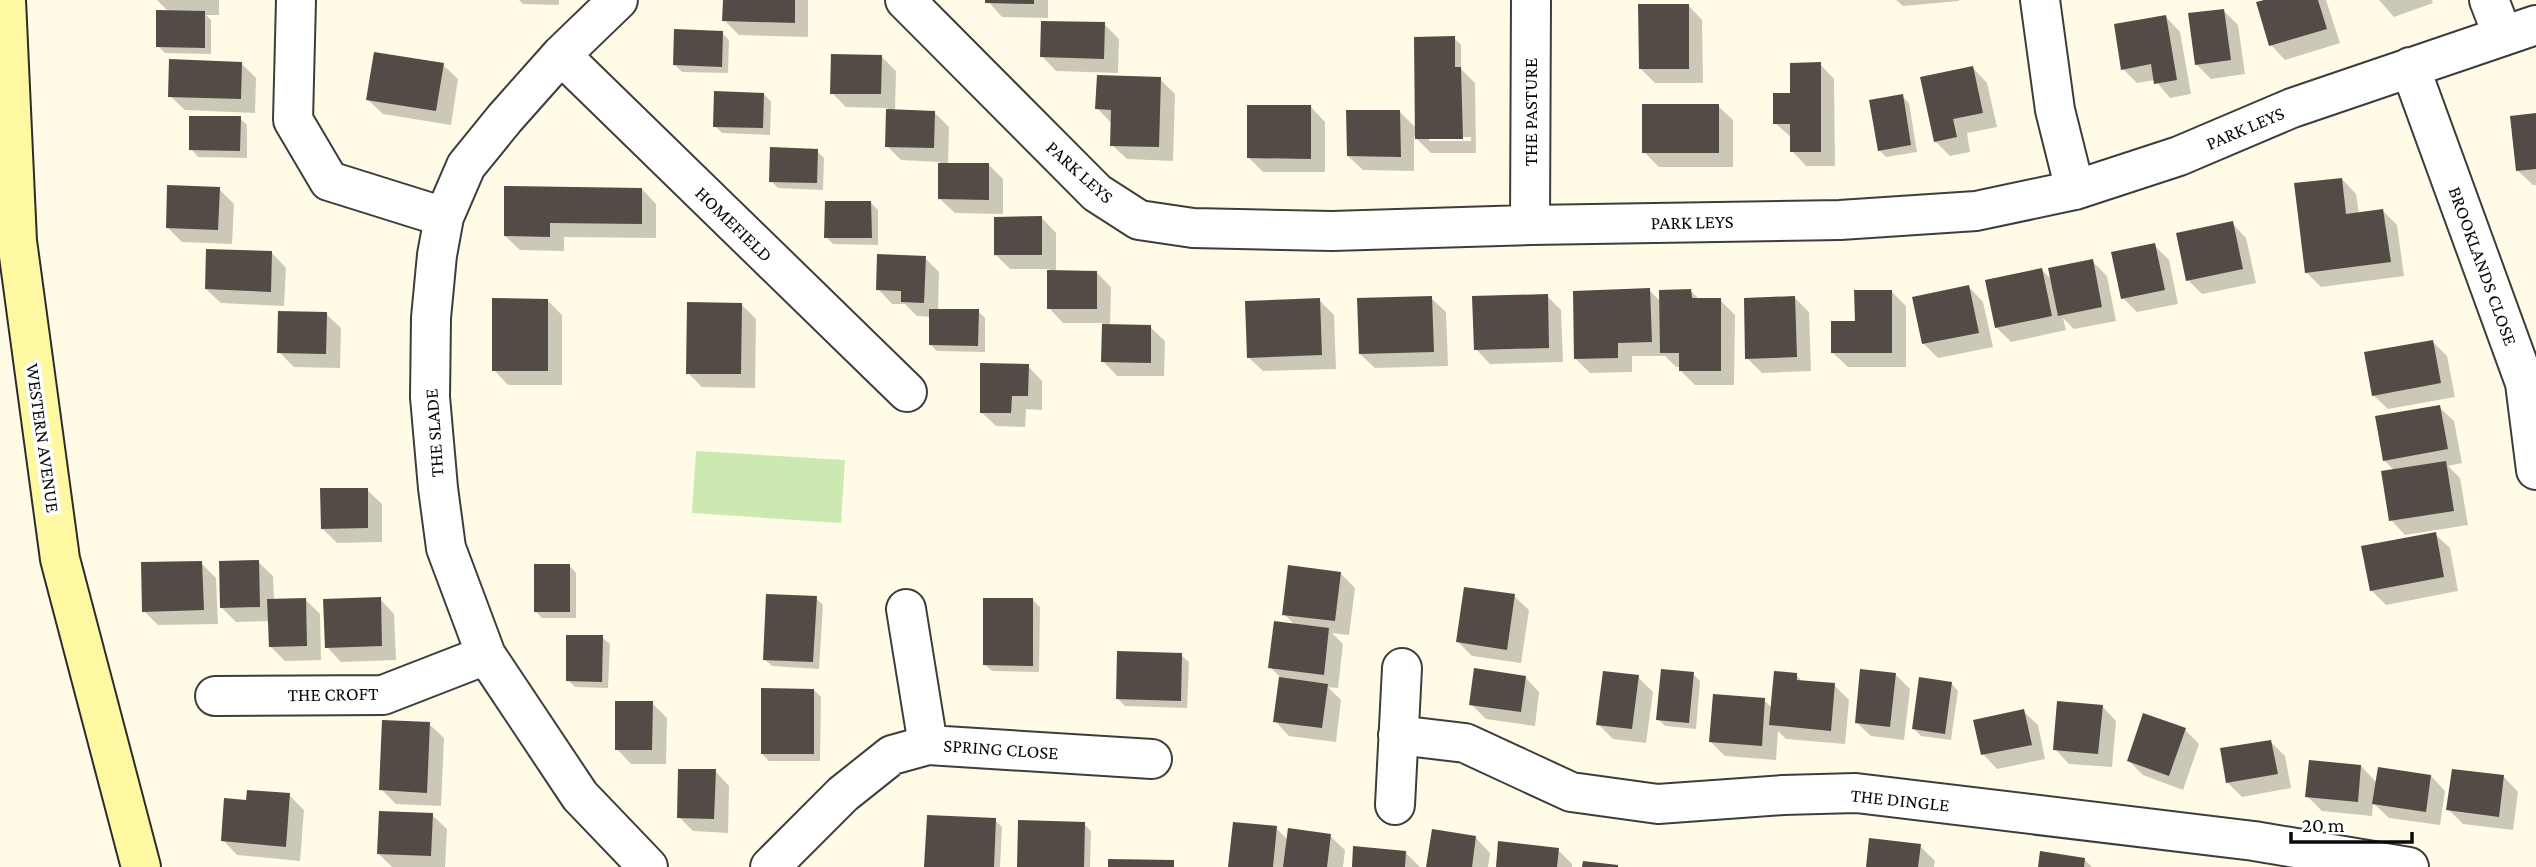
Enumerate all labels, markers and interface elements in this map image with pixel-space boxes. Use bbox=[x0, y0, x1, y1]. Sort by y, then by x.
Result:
street label: THE PASTURE bbox=[1520, 58, 1541, 166]
street label: PARK LEYS bbox=[2203, 102, 2287, 154]
street label: PARK LEYS bbox=[1042, 136, 1118, 208]
street label: HOMEFIELD bbox=[691, 182, 777, 266]
street label: BROOKLANDS CLOSE bbox=[2444, 184, 2522, 348]
street label: PARK LEYS bbox=[1650, 211, 1734, 233]
street label: WESTERN AVENUE bbox=[22, 362, 64, 514]
street label: THE SLADE bbox=[420, 388, 448, 478]
street label: THE CROFT bbox=[287, 683, 379, 705]
street label: SPRING CLOSE bbox=[943, 735, 1059, 763]
street label: THE DINGLE bbox=[1849, 784, 1951, 816]
scale bar bbox=[2291, 800, 2412, 844]
text: 20 m bbox=[2302, 813, 2345, 837]

